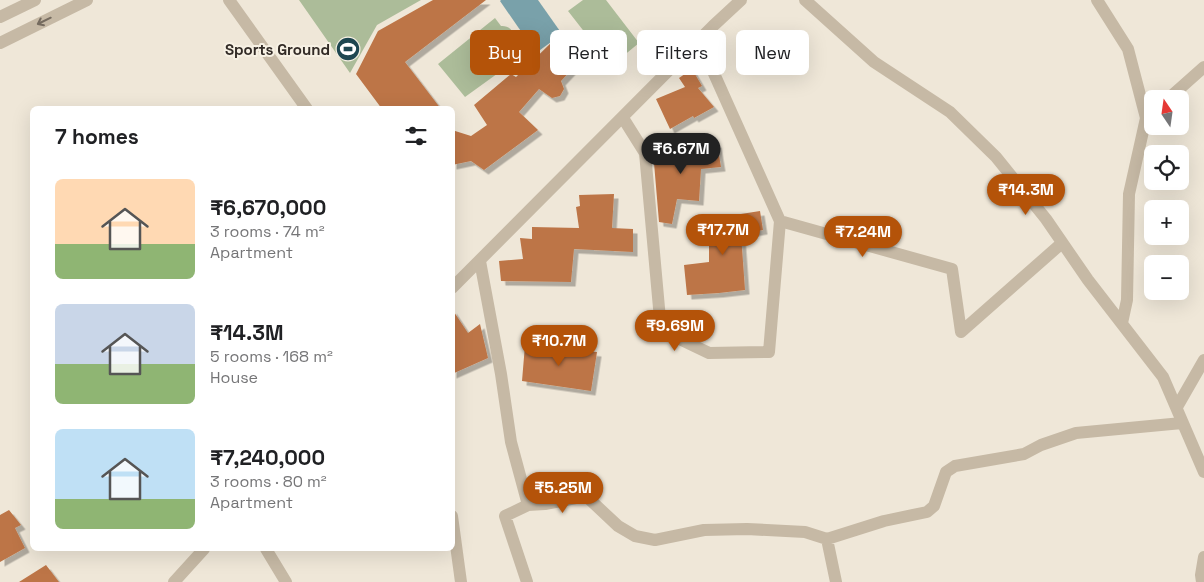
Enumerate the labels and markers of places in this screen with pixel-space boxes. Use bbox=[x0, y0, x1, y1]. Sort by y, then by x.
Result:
sports icon: Sports Ground bbox=[335, 36, 361, 62]
place label: Sports Ground bbox=[225, 40, 330, 59]
pin: ₹6.67M bbox=[640, 132, 722, 175]
pin: ₹14.3M bbox=[985, 174, 1067, 216]
pin: ₹17.7M bbox=[682, 214, 764, 256]
pin: ₹7.24M bbox=[822, 216, 904, 258]
pin: ₹9.69M bbox=[634, 310, 716, 352]
pin: ₹10.7M bbox=[518, 324, 600, 367]
pin: ₹5.25M bbox=[522, 472, 604, 514]

